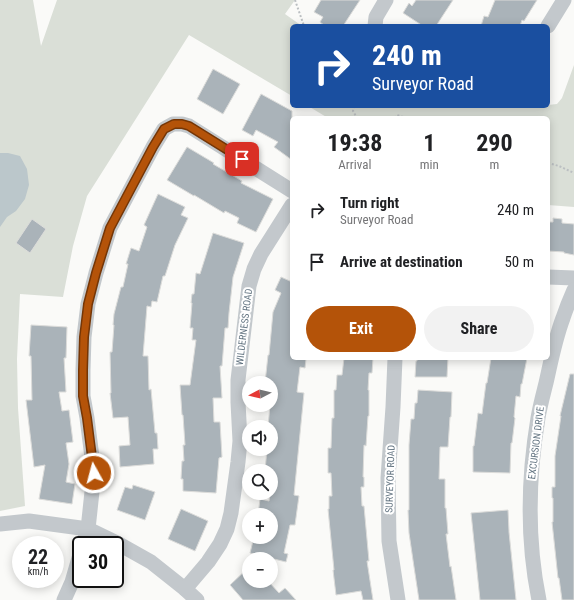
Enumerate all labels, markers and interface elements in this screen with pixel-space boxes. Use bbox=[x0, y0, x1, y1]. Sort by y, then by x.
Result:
text: 240 m bbox=[372, 39, 442, 72]
icon: right bbox=[306, 40, 358, 92]
text: Surveyor Road bbox=[372, 73, 474, 94]
text: 19:38 bbox=[327, 129, 382, 157]
text: 1 bbox=[423, 129, 435, 157]
text: 290 bbox=[476, 129, 513, 157]
pin bbox=[225, 142, 259, 176]
icon: arrive bbox=[231, 148, 253, 170]
text: Arrival bbox=[338, 157, 371, 172]
text: min bbox=[420, 157, 439, 172]
text: m bbox=[490, 157, 499, 172]
text: Turn right bbox=[340, 194, 399, 212]
icon: right bbox=[306, 199, 328, 221]
text: 240 m bbox=[497, 201, 534, 219]
text: Surveyor Road bbox=[340, 212, 413, 227]
icon: arrive bbox=[306, 251, 328, 273]
text: Arrive at destination bbox=[340, 253, 463, 271]
text: 50 m bbox=[504, 253, 534, 271]
street label: WILDERNESS ROAD bbox=[234, 288, 254, 366]
button: Exit bbox=[306, 306, 416, 352]
button: Share bbox=[424, 306, 534, 352]
north arrow bbox=[242, 376, 278, 412]
map controls bbox=[242, 376, 278, 588]
street label: EXCURSION DRIVE bbox=[526, 406, 546, 480]
button: sound bbox=[242, 420, 278, 456]
street label: SURVEYOR ROAD bbox=[383, 445, 397, 513]
position arrow bbox=[73, 452, 115, 494]
button: search bbox=[242, 464, 278, 500]
button: + bbox=[242, 508, 278, 544]
speed limit sign: 30 bbox=[72, 536, 124, 588]
text: 22 bbox=[28, 545, 48, 569]
button: − bbox=[242, 552, 278, 588]
text: km/h bbox=[28, 566, 48, 577]

